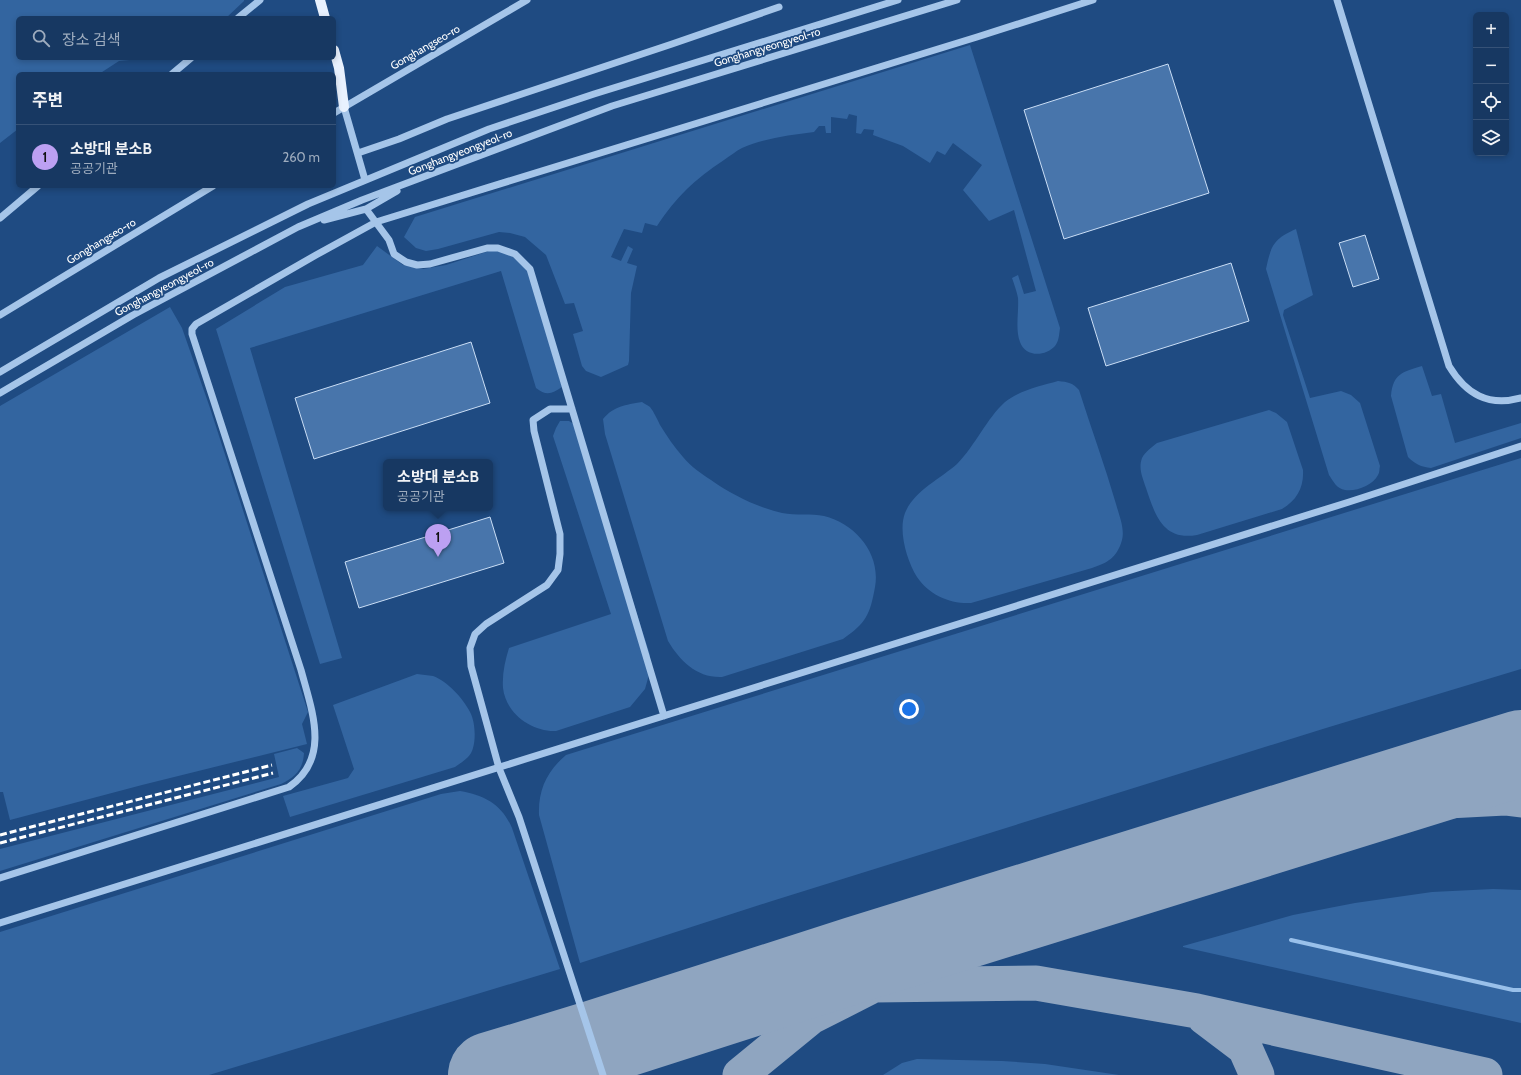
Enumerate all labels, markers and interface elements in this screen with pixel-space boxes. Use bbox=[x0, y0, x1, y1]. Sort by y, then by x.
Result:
map controls bbox=[1473, 12, 1509, 156]
button: + bbox=[1473, 12, 1509, 48]
search box bbox=[16, 16, 336, 60]
street label: Gonghangseo-ro bbox=[388, 21, 462, 73]
street label: Gonghangyeongyeol-ro bbox=[712, 24, 822, 70]
icon: search bbox=[30, 27, 52, 49]
text: 장소 검색 bbox=[62, 31, 121, 49]
button: − bbox=[1473, 48, 1509, 84]
button: locate bbox=[1473, 84, 1509, 120]
text: 주변 bbox=[32, 90, 63, 110]
button: layers bbox=[1473, 120, 1509, 156]
street label: Gonghangyeongyeol-ro bbox=[406, 126, 514, 178]
text: 소방대 분소B bbox=[70, 140, 152, 158]
text: 1 bbox=[43, 149, 47, 165]
text: 260 m bbox=[282, 149, 320, 165]
text: 공공기관 bbox=[70, 160, 118, 176]
street label: Gonghangseo-ro bbox=[64, 215, 138, 267]
street label: Gonghangyeongyeol-ro bbox=[112, 255, 216, 319]
popup bbox=[383, 459, 493, 511]
text: 소방대 분소B bbox=[397, 468, 479, 486]
text: 공공기관 bbox=[397, 488, 445, 504]
pin: 1 bbox=[425, 524, 451, 557]
your location bbox=[899, 699, 919, 719]

